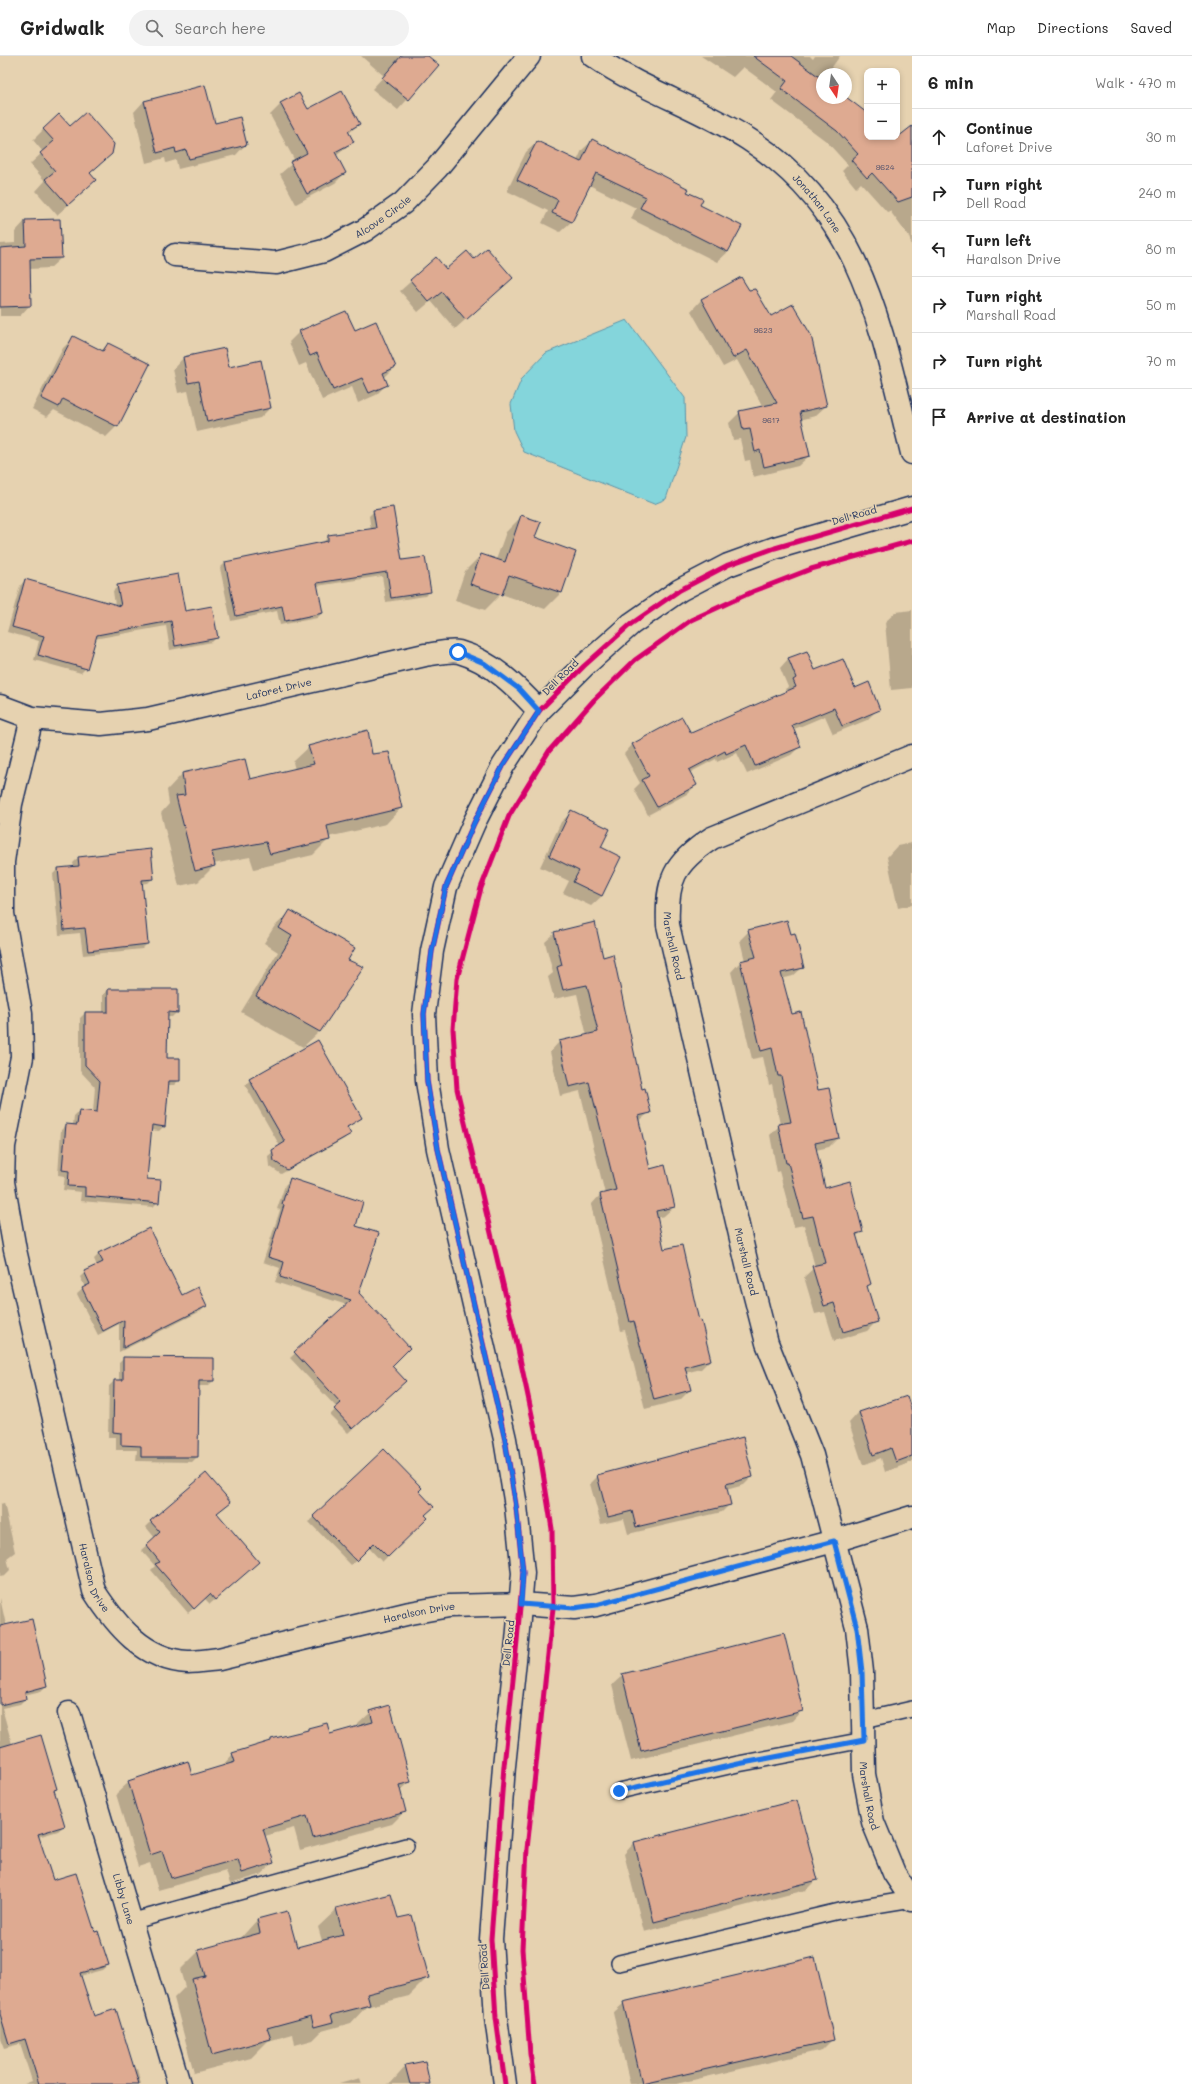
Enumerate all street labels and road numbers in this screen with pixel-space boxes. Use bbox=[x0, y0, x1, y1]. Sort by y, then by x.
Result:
street label: Jonathan Lane bbox=[790, 171, 845, 235]
street label: Alcove Circle bbox=[352, 192, 414, 241]
street label: Dell Road bbox=[830, 502, 878, 528]
street label: Dell Road bbox=[539, 656, 581, 698]
street label: Laforet Drive bbox=[245, 674, 313, 703]
street label: Marshall Road bbox=[661, 912, 688, 981]
street label: Marshall Road bbox=[732, 1226, 762, 1297]
street label: Haralson Drive bbox=[76, 1541, 113, 1615]
street label: Haralson Drive bbox=[382, 1599, 455, 1626]
street label: Dell Road bbox=[499, 1619, 517, 1667]
street label: Marshall Road bbox=[857, 1762, 883, 1832]
street label: Libby Lane bbox=[110, 1872, 138, 1926]
street label: Dell Road bbox=[475, 1943, 493, 1991]

